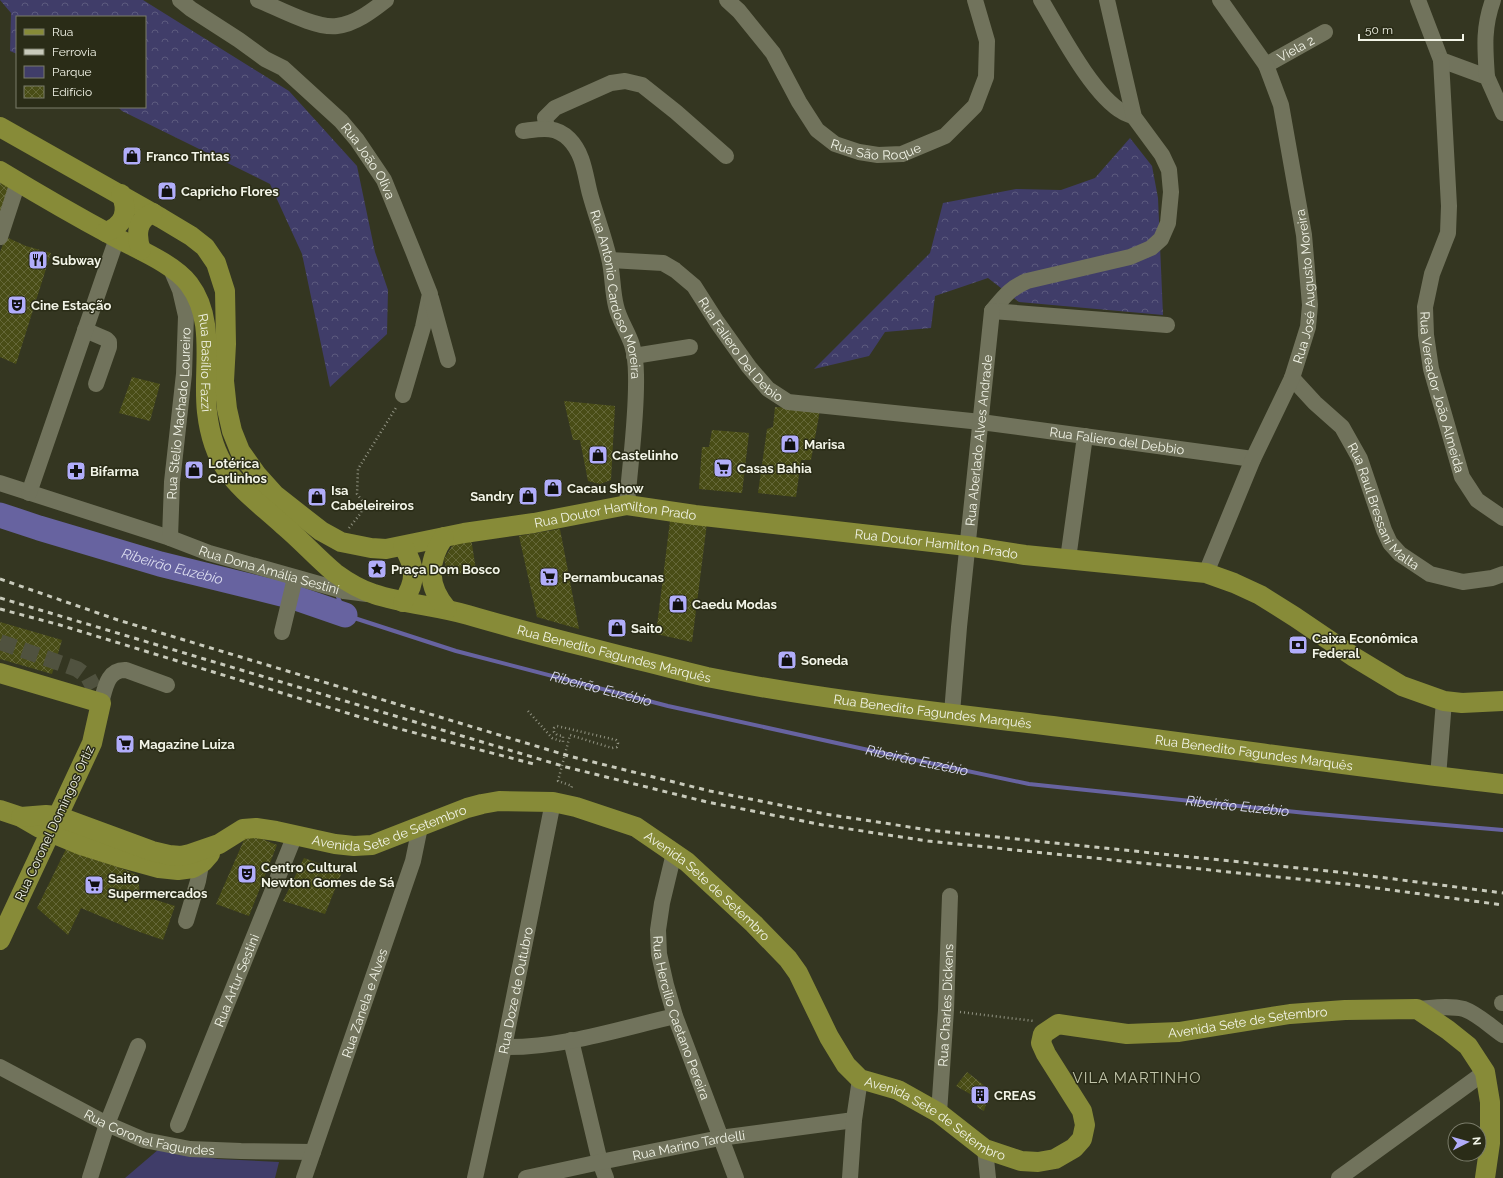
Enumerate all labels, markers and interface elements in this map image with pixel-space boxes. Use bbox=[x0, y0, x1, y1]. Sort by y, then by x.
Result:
legend bbox=[16, 16, 146, 108]
scale bar bbox=[1359, 16, 1463, 42]
text: 50 m bbox=[1365, 23, 1393, 37]
text: Rua bbox=[52, 25, 73, 39]
street label: Viela 2 bbox=[1275, 32, 1317, 65]
text: Ferrovia bbox=[52, 45, 96, 59]
text: Parque bbox=[52, 65, 92, 79]
text: Edifício bbox=[52, 85, 92, 99]
street label: Rua João Oliva bbox=[338, 120, 398, 201]
street label: Rua São Roque bbox=[829, 136, 924, 163]
shop icon: Franco Tintas bbox=[121, 145, 143, 167]
place label: Franco Tintas bbox=[146, 149, 230, 164]
shop icon: Capricho Flores bbox=[156, 180, 178, 202]
place label: Capricho Flores bbox=[181, 184, 279, 199]
street label: Rua Antonio Cardoso Moreira bbox=[587, 208, 643, 379]
street label: Rua José Augusto Moreira bbox=[1290, 208, 1318, 365]
restaurant icon: Subway bbox=[27, 249, 49, 271]
place label: Subway bbox=[52, 253, 101, 268]
theatre icon: Cine Estação bbox=[6, 294, 28, 316]
street label: Rua Faliero Del Debio bbox=[695, 295, 786, 405]
place label: Cine Estação bbox=[31, 298, 111, 313]
street label: Rua Vereador João Almeida bbox=[1417, 311, 1467, 474]
street label: Rua Basílio Fazzi bbox=[195, 312, 214, 413]
street label: Rua Stelio Machado Loureiro bbox=[164, 327, 194, 500]
street label: Rua Aberlado Alves Andrade bbox=[963, 354, 995, 527]
street label: Rua Faliero del Debbio bbox=[1049, 424, 1185, 458]
shop icon: Marisa bbox=[779, 433, 801, 455]
place label: Marisa bbox=[804, 437, 845, 452]
street label: Rua Raul Bressani Malta bbox=[1344, 440, 1422, 573]
shop icon: Castelinho bbox=[587, 444, 609, 466]
place label: Castelinho bbox=[612, 448, 679, 463]
place label: Lotérica Carlinhos bbox=[208, 456, 267, 486]
supermarket icon: Casas Bahia bbox=[712, 457, 734, 479]
shop icon: Lotérica Carlinhos bbox=[183, 459, 205, 481]
pharmacy icon: Bifarma bbox=[65, 460, 87, 482]
place label: Casas Bahia bbox=[737, 461, 812, 476]
place label: Bifarma bbox=[90, 464, 140, 479]
shop icon: Cacau Show bbox=[542, 477, 564, 499]
place label: Cacau Show bbox=[567, 481, 644, 496]
place label: Isa Cabeleireiros bbox=[331, 483, 415, 513]
shop icon: Sandry bbox=[517, 485, 539, 507]
shop icon: Isa Cabeleireiros bbox=[306, 486, 328, 508]
place label: Sandry bbox=[470, 489, 514, 504]
street label: Rua Doutor Hamilton Prado bbox=[533, 497, 698, 531]
street label: Rua Doutor Hamilton Prado bbox=[854, 526, 1019, 562]
street label: Rua Dona Amália Sestini bbox=[197, 543, 341, 597]
water label: Ribeirão Euzébio bbox=[120, 545, 225, 587]
place icon: Praça Dom Bosco bbox=[366, 558, 388, 580]
place label: Praça Dom Bosco bbox=[391, 562, 500, 577]
supermarket icon: Pernambucanas bbox=[538, 566, 560, 588]
place label: Pernambucanas bbox=[563, 570, 665, 585]
shop icon: Caedu Modas bbox=[667, 593, 689, 615]
place label: Caedu Modas bbox=[692, 597, 778, 612]
shop icon: Saito bbox=[606, 617, 628, 639]
place label: Saito bbox=[631, 621, 663, 636]
street label: Rua Benedito Fagundes Marquês bbox=[515, 622, 712, 686]
place label: Caixa Econômica Federal bbox=[1312, 631, 1418, 661]
bank icon: Caixa Econômica Federal bbox=[1287, 634, 1309, 656]
shop icon: Soneda bbox=[776, 649, 798, 671]
place label: Soneda bbox=[801, 653, 849, 668]
water label: Ribeirão Euzébio bbox=[549, 668, 654, 709]
street label: Rua Benedito Fagundes Marquês bbox=[832, 692, 1032, 731]
street label: Rua Benedito Fagundes Marquês bbox=[1154, 732, 1354, 773]
supermarket icon: Magazine Luiza bbox=[114, 733, 136, 755]
place label: Magazine Luiza bbox=[139, 737, 235, 752]
water label: Ribeirão Euzébio bbox=[864, 742, 970, 779]
street label: Rua Coronel Domingos Ortiz bbox=[12, 743, 97, 903]
water label: Ribeirão Euzébio bbox=[1185, 792, 1290, 819]
street label: Avenida Sete de Setembro bbox=[311, 802, 469, 854]
street label: Avenida Sete de Setembro bbox=[641, 828, 773, 944]
place label: Centro Cultural Newton Gomes de Sá bbox=[261, 860, 395, 890]
theatre icon: Centro Cultural Newton Gomes de Sá bbox=[236, 863, 258, 885]
place label: Saito Supermercados bbox=[108, 871, 208, 901]
supermarket icon: Saito Supermercados bbox=[83, 874, 105, 896]
street label: Rua Doze de Outubro bbox=[496, 925, 536, 1055]
street label: Rua Artur Sestini bbox=[211, 932, 262, 1029]
street label: Rua Hercilio Caetano Pereira bbox=[650, 935, 713, 1102]
street label: Rua Charles Dickens bbox=[935, 944, 956, 1067]
street label: Rua Zanela e Alves bbox=[339, 947, 390, 1060]
street label: Avenida Sete de Setembro bbox=[1168, 1004, 1328, 1040]
district label: VILA MARTINHO bbox=[1073, 1069, 1201, 1087]
street label: Avenida Sete de Setembro bbox=[863, 1074, 1008, 1163]
building icon: CREAS bbox=[969, 1084, 991, 1106]
place label: CREAS bbox=[994, 1088, 1036, 1103]
street label: Rua Coronel Fagundes bbox=[82, 1106, 215, 1158]
north arrow bbox=[1447, 1122, 1487, 1162]
street label: Rua Marino Tardelli bbox=[631, 1128, 746, 1163]
text: N bbox=[1470, 1136, 1483, 1146]

